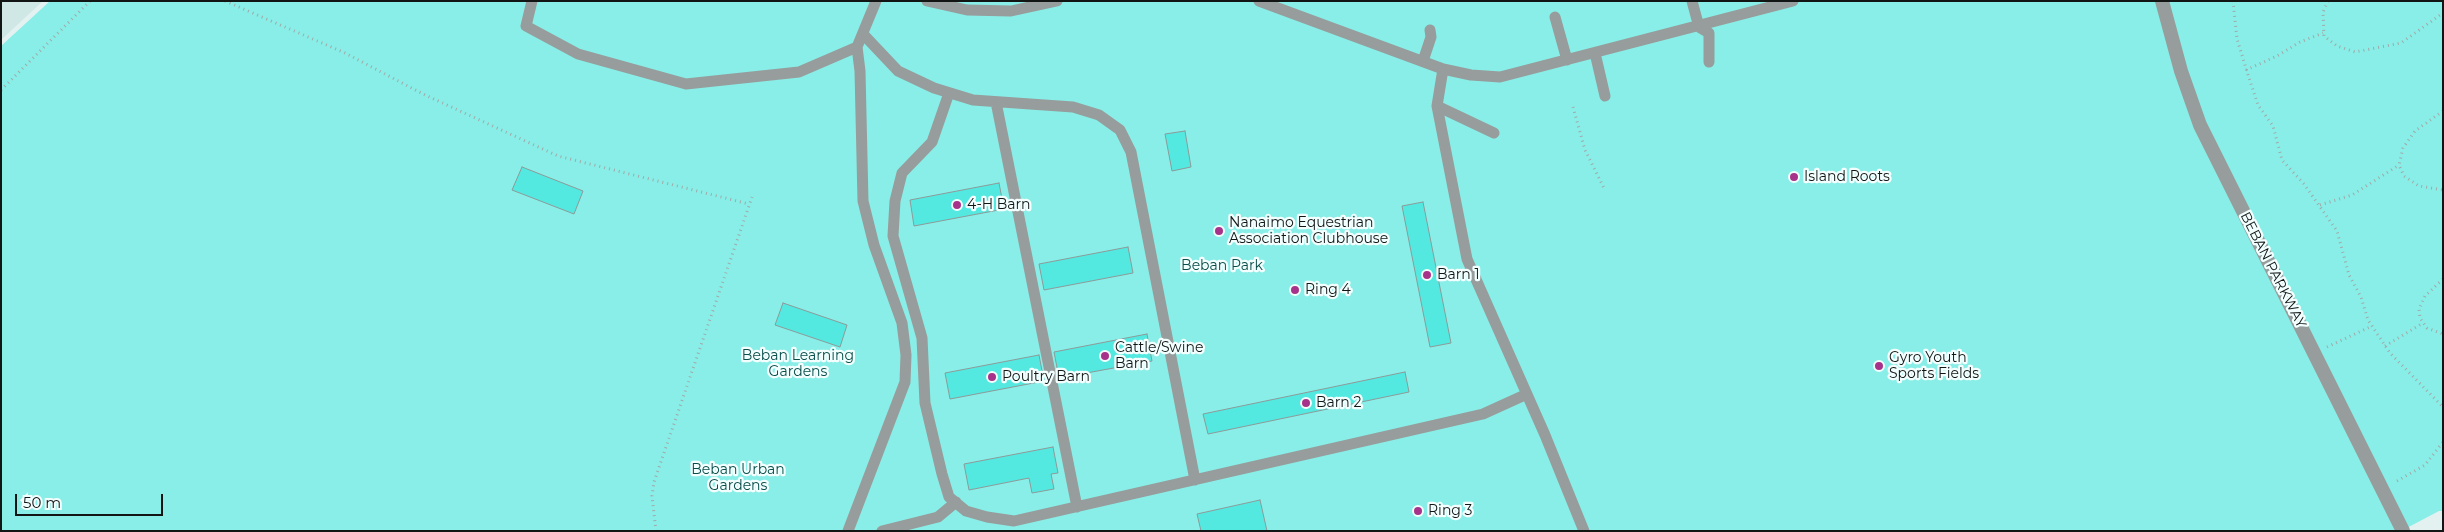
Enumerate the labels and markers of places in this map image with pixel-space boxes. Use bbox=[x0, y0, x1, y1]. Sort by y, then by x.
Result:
place label: Island Roots bbox=[1804, 169, 1890, 185]
marker: Island Roots bbox=[1788, 171, 1800, 183]
place label: 4-H Barn bbox=[967, 197, 1031, 213]
marker: 4-H Barn bbox=[951, 199, 963, 211]
place label: Nanaimo Equestrian Association Clubhouse bbox=[1229, 215, 1388, 248]
marker: Nanaimo Equestrian Association Clubhouse bbox=[1213, 225, 1225, 237]
place label: Barn 1 bbox=[1437, 267, 1480, 283]
marker: Barn 1 bbox=[1421, 269, 1433, 281]
place label: Ring 4 bbox=[1305, 282, 1351, 298]
marker: Ring 4 bbox=[1289, 284, 1301, 296]
place label: Cattle/Swine Barn bbox=[1115, 340, 1203, 372]
marker: Cattle/Swine Barn bbox=[1099, 350, 1111, 362]
place label: Gyro Youth Sports Fields bbox=[1889, 350, 1979, 382]
marker: Gyro Youth Sports Fields bbox=[1873, 360, 1885, 372]
place label: Poultry Barn bbox=[1002, 369, 1090, 385]
marker: Poultry Barn bbox=[986, 371, 998, 383]
place label: Barn 2 bbox=[1316, 395, 1361, 411]
marker: Barn 2 bbox=[1300, 397, 1312, 409]
place label: Ring 3 bbox=[1428, 503, 1473, 519]
marker: Ring 3 bbox=[1412, 505, 1424, 517]

